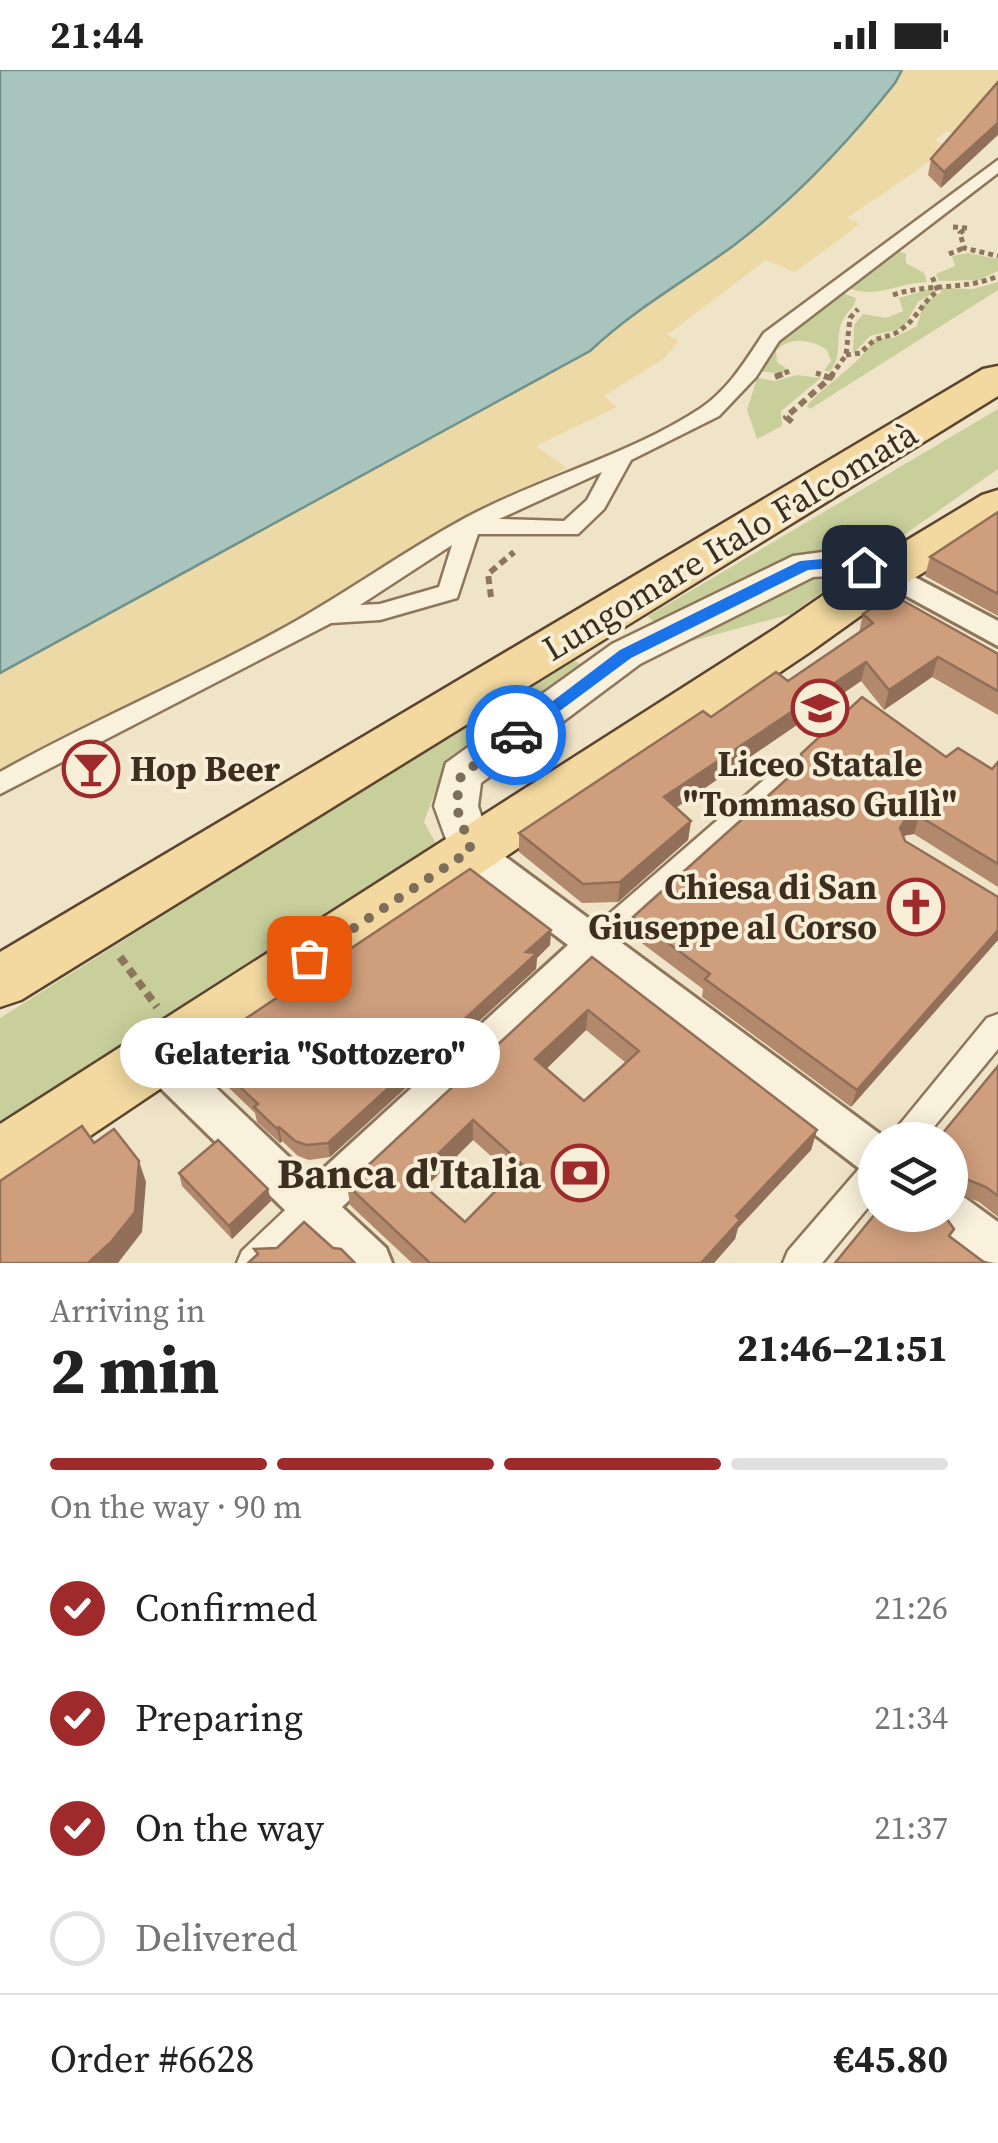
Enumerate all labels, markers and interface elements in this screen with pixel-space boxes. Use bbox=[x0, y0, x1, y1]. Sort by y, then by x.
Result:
text: 21:44 bbox=[50, 9, 144, 61]
street label: Lungomare Italo Falcomatà bbox=[533, 410, 927, 672]
pin bbox=[822, 525, 907, 610]
icon: home bbox=[837, 540, 892, 595]
school or university icon: Liceo Statale "Tommaso Gullì" bbox=[790, 678, 850, 738]
courier bbox=[466, 685, 566, 785]
icon: car bbox=[489, 708, 544, 763]
bar icon: Hop Beer bbox=[61, 739, 121, 799]
place label: Liceo Statale "Tommaso Gullì" bbox=[683, 740, 957, 828]
place label: Hop Beer bbox=[130, 745, 281, 793]
place label: Chiesa di San Giuseppe al Corso bbox=[588, 863, 877, 951]
church icon: Chiesa di San Giuseppe al Corso bbox=[886, 877, 946, 937]
pin bbox=[267, 916, 352, 1001]
icon: bag bbox=[282, 931, 337, 986]
callout: Gelateria "Sottozero" bbox=[119, 1018, 499, 1088]
text: Gelateria "Sottozero" bbox=[154, 1031, 466, 1075]
map controls bbox=[858, 1122, 968, 1232]
button: layers bbox=[858, 1122, 968, 1232]
bank icon: Banca d'Italia bbox=[550, 1143, 610, 1203]
place label: Banca d'Italia bbox=[277, 1144, 542, 1202]
text: Arriving in bbox=[50, 1289, 205, 1333]
text: 21:46–21:51 bbox=[737, 1322, 948, 1374]
text: 2 min bbox=[50, 1326, 220, 1415]
text: On the way · 90 m bbox=[50, 1485, 302, 1529]
icon: check bbox=[50, 1581, 105, 1636]
text: Confirmed bbox=[135, 1582, 317, 1634]
text: 21:26 bbox=[874, 1586, 948, 1630]
icon: check bbox=[50, 1691, 105, 1746]
text: Preparing bbox=[135, 1692, 303, 1744]
text: 21:34 bbox=[874, 1696, 948, 1740]
icon: check bbox=[50, 1801, 105, 1856]
text: On the way bbox=[135, 1802, 324, 1854]
text: 21:37 bbox=[874, 1806, 948, 1850]
text: Delivered bbox=[135, 1912, 298, 1964]
text: Order #6628 bbox=[50, 2033, 254, 2085]
text: €45.80 bbox=[834, 2033, 948, 2085]

